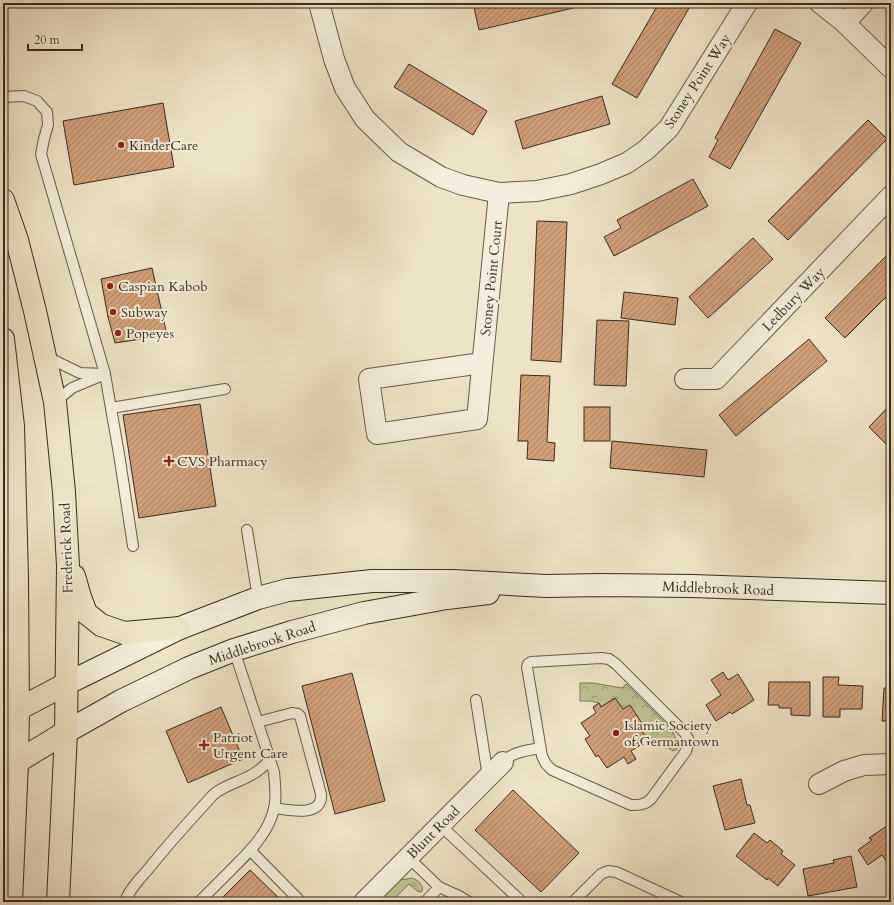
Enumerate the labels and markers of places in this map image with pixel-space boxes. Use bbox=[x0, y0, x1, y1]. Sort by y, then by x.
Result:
place label: KinderCare bbox=[129, 136, 198, 155]
marker: KinderCare bbox=[116, 140, 126, 150]
place label: Caspian Kabob bbox=[118, 277, 208, 296]
marker: Caspian Kabob bbox=[105, 281, 115, 291]
place label: Subway bbox=[121, 303, 168, 322]
marker: Subway bbox=[108, 307, 118, 317]
place label: Popeyes bbox=[126, 324, 174, 343]
marker: Popeyes bbox=[113, 328, 123, 338]
place label: CVS Pharmacy bbox=[177, 452, 268, 471]
marker: CVS Pharmacy bbox=[164, 456, 174, 466]
place label: Islamic Society of Germantown bbox=[624, 716, 719, 751]
place label: Patriot Urgent Care bbox=[213, 728, 288, 763]
marker: Islamic Society of Germantown bbox=[611, 728, 621, 738]
marker: Patriot Urgent Care bbox=[198, 739, 210, 751]

